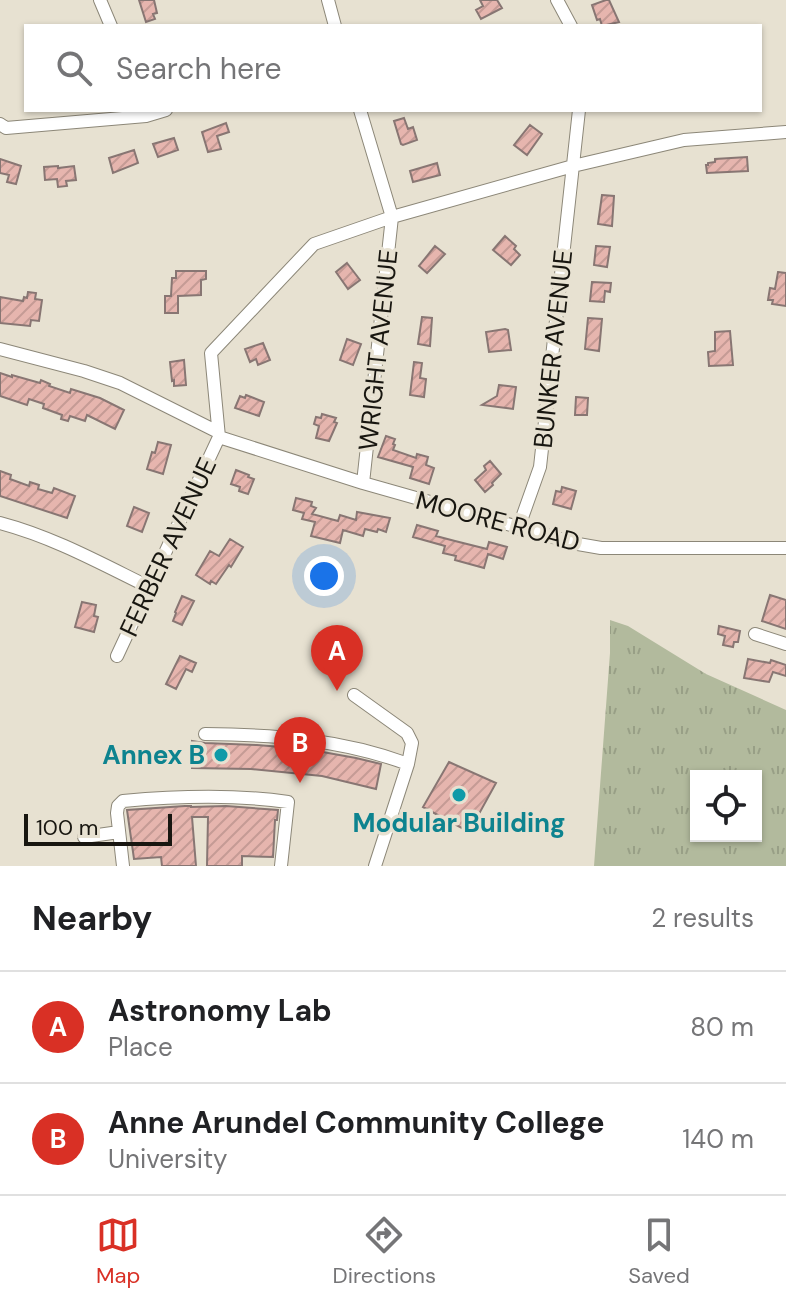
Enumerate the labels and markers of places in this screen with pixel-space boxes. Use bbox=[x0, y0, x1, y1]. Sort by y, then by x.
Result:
pin: A bbox=[311, 625, 363, 691]
pin: B bbox=[274, 717, 326, 783]
place label: Annex B bbox=[102, 738, 205, 772]
marker: Annex B bbox=[212, 746, 230, 764]
marker: Modular Building bbox=[450, 786, 468, 804]
place label: Modular Building bbox=[352, 806, 566, 840]

